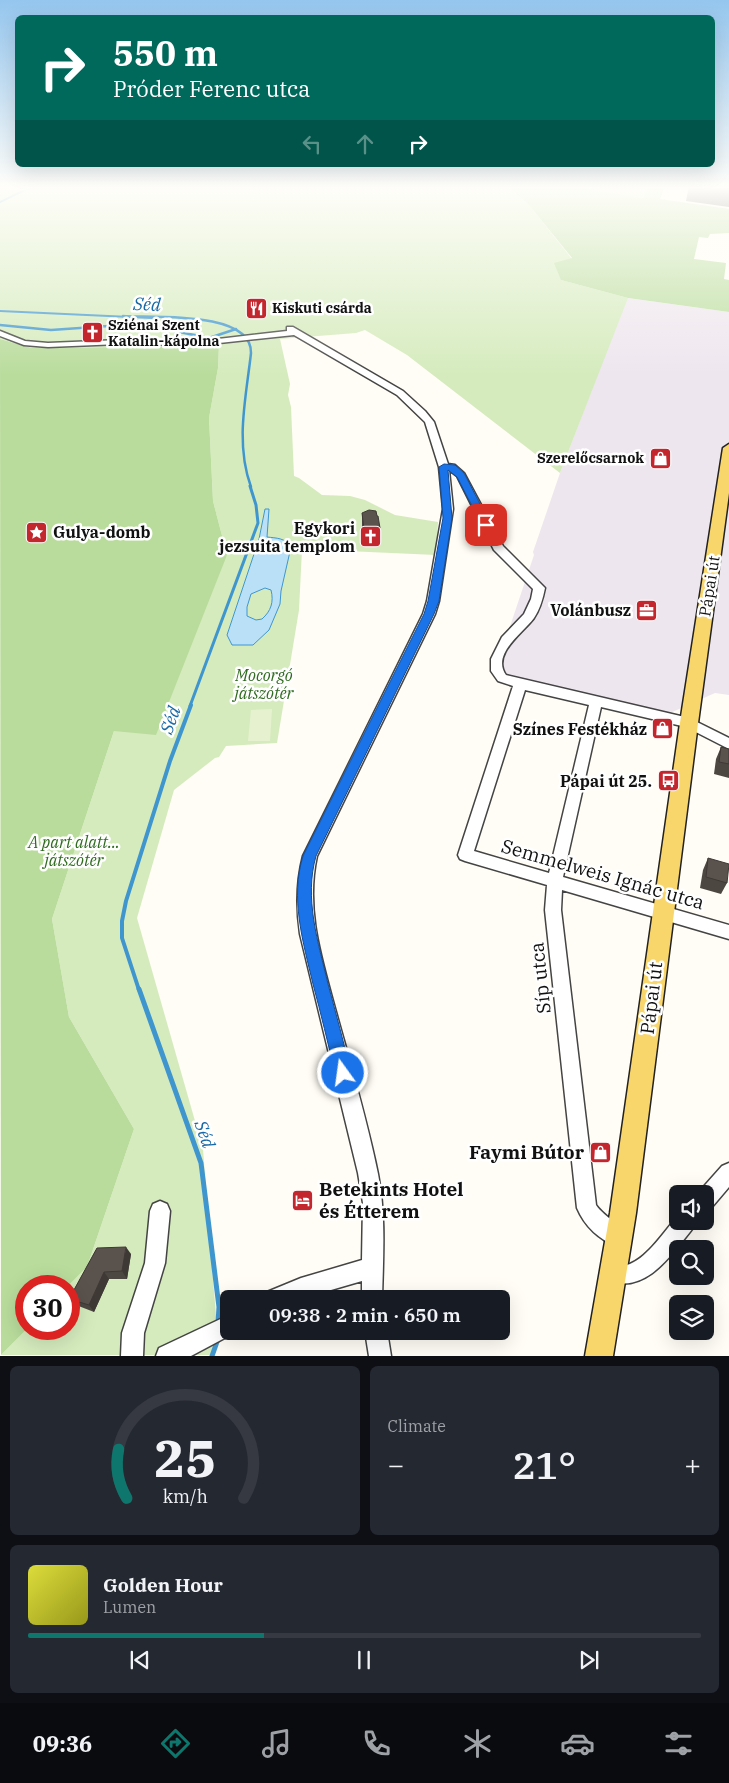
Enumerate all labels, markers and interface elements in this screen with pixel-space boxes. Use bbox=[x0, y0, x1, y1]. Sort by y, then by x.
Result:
text: 550 m bbox=[113, 30, 218, 76]
icon: right bbox=[30, 35, 95, 100]
text: Próder Ferenc utca bbox=[113, 74, 310, 103]
icon: left bbox=[298, 130, 326, 158]
icon: ahead bbox=[351, 130, 379, 158]
icon: right bbox=[404, 130, 432, 158]
water label: Séd bbox=[132, 292, 161, 316]
restaurant icon: Kiskuti csárda bbox=[244, 296, 268, 320]
place label: Kiskuti csárda bbox=[272, 299, 372, 317]
place label: Sziénai Szent Katalin-kápolna bbox=[108, 316, 220, 350]
church icon: Sziénai Szent Katalin-kápolna bbox=[80, 321, 104, 345]
shop icon: Szerelőcsarnok bbox=[648, 446, 672, 470]
place label: Szerelőcsarnok bbox=[537, 449, 644, 467]
pin bbox=[465, 504, 507, 546]
icon: arrive bbox=[472, 511, 500, 539]
place label: Egykori jezsuita templom bbox=[217, 518, 355, 556]
place icon: Gulya-domb bbox=[25, 520, 49, 544]
place label: Gulya-domb bbox=[53, 522, 151, 542]
church icon: Egykori jezsuita templom bbox=[359, 525, 383, 549]
street label: Pápai út bbox=[694, 554, 724, 618]
office icon: Volánbusz bbox=[635, 598, 659, 622]
place label: Volánbusz bbox=[550, 600, 631, 620]
park label: Mocorgó játszótér bbox=[231, 665, 295, 703]
water label: Séd bbox=[154, 703, 186, 738]
shop icon: Színes Festékház bbox=[651, 717, 675, 741]
place label: Színes Festékház bbox=[513, 719, 647, 739]
bus stop icon: Pápai út 25. bbox=[656, 769, 680, 793]
place label: Pápai út 25. bbox=[560, 771, 652, 791]
park label: A part alatt... játszótér bbox=[27, 832, 120, 870]
street label: Semmelweis Ignác utca bbox=[499, 833, 707, 915]
street label: Síp utca bbox=[524, 941, 556, 1015]
street label: Pápai út bbox=[635, 960, 667, 1036]
position arrow bbox=[316, 1046, 368, 1098]
water label: Séd bbox=[189, 1116, 220, 1151]
place label: Faymi Bútor bbox=[469, 1140, 585, 1164]
shop icon: Faymi Bútor bbox=[588, 1140, 612, 1164]
place label: Betekints Hotel és Étterem bbox=[319, 1177, 463, 1223]
map controls bbox=[669, 1185, 714, 1340]
button: sound bbox=[669, 1185, 714, 1230]
hotel icon: Betekints Hotel és Étterem bbox=[291, 1188, 315, 1212]
button: search bbox=[669, 1240, 714, 1285]
speed limit sign: 30 bbox=[15, 1275, 80, 1340]
button: layers bbox=[669, 1295, 714, 1340]
text: 09:38 · 2 min · 650 m bbox=[269, 1303, 461, 1327]
text: Climate bbox=[388, 1416, 446, 1436]
text: 25 bbox=[154, 1424, 216, 1491]
text: 21° bbox=[513, 1440, 576, 1489]
text: − bbox=[388, 1446, 404, 1483]
text: + bbox=[684, 1446, 701, 1483]
text: km/h bbox=[162, 1485, 207, 1508]
text: Golden Hour bbox=[103, 1573, 223, 1597]
text: Lumen bbox=[103, 1597, 156, 1617]
icon: previous bbox=[126, 1646, 154, 1674]
icon: pause bbox=[350, 1646, 378, 1674]
icon: next bbox=[575, 1646, 603, 1674]
icon: directions bbox=[158, 1726, 193, 1761]
icon: music bbox=[259, 1726, 294, 1761]
icon: phone bbox=[359, 1726, 394, 1761]
icon: climate bbox=[460, 1726, 495, 1761]
icon: car bbox=[560, 1726, 595, 1761]
icon: filters bbox=[661, 1726, 696, 1761]
text: 09:36 bbox=[33, 1729, 92, 1758]

